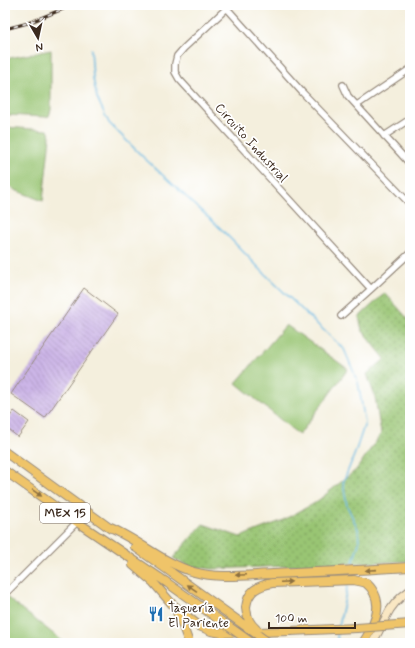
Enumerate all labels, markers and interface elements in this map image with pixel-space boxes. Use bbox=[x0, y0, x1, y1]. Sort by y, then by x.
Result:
north arrow bbox=[18, 18, 58, 58]
text: N bbox=[35, 39, 44, 54]
street label: Circuito Industrial bbox=[211, 100, 291, 186]
one-way arrow bbox=[32, 489, 42, 497]
road number: MEX 15 bbox=[40, 503, 90, 523]
one-way arrow bbox=[365, 566, 377, 573]
one-way arrow bbox=[235, 572, 247, 579]
one-way arrow bbox=[280, 579, 293, 585]
one-way arrow bbox=[187, 584, 197, 592]
place label: Taquería El Pariente bbox=[168, 600, 229, 632]
scale bar bbox=[269, 604, 355, 630]
restaurant icon: Taquería El Pariente bbox=[147, 605, 165, 623]
text: 100 m bbox=[275, 611, 307, 627]

